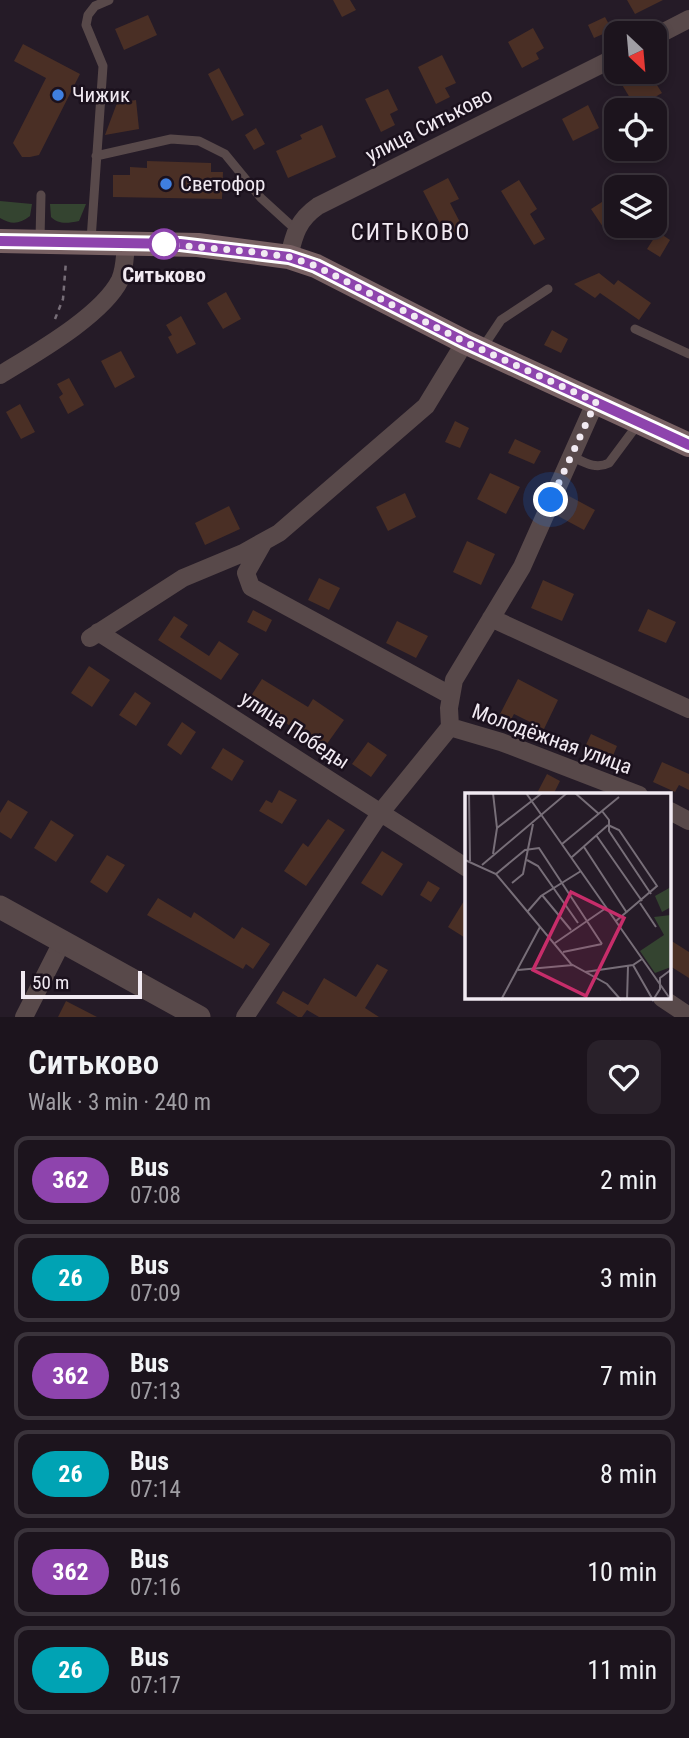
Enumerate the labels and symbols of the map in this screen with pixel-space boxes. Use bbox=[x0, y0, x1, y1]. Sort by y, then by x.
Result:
north arrow bbox=[604, 21, 667, 84]
place label: Чижик bbox=[72, 83, 130, 107]
street label: улица Ситьково bbox=[362, 83, 496, 167]
marker: Чижик bbox=[50, 87, 66, 103]
place label: Светофор bbox=[180, 172, 265, 196]
marker: Светофор bbox=[158, 176, 174, 192]
district label: СИТЬКОВО bbox=[351, 219, 471, 246]
marker: Ситьково bbox=[149, 229, 179, 259]
place label: Ситьково bbox=[122, 263, 206, 287]
your location bbox=[533, 482, 568, 517]
street label: улица Победы bbox=[236, 686, 354, 774]
street label: Молодёжная улица bbox=[469, 699, 635, 779]
inset map bbox=[465, 793, 672, 1000]
scale bar bbox=[21, 968, 142, 1000]

